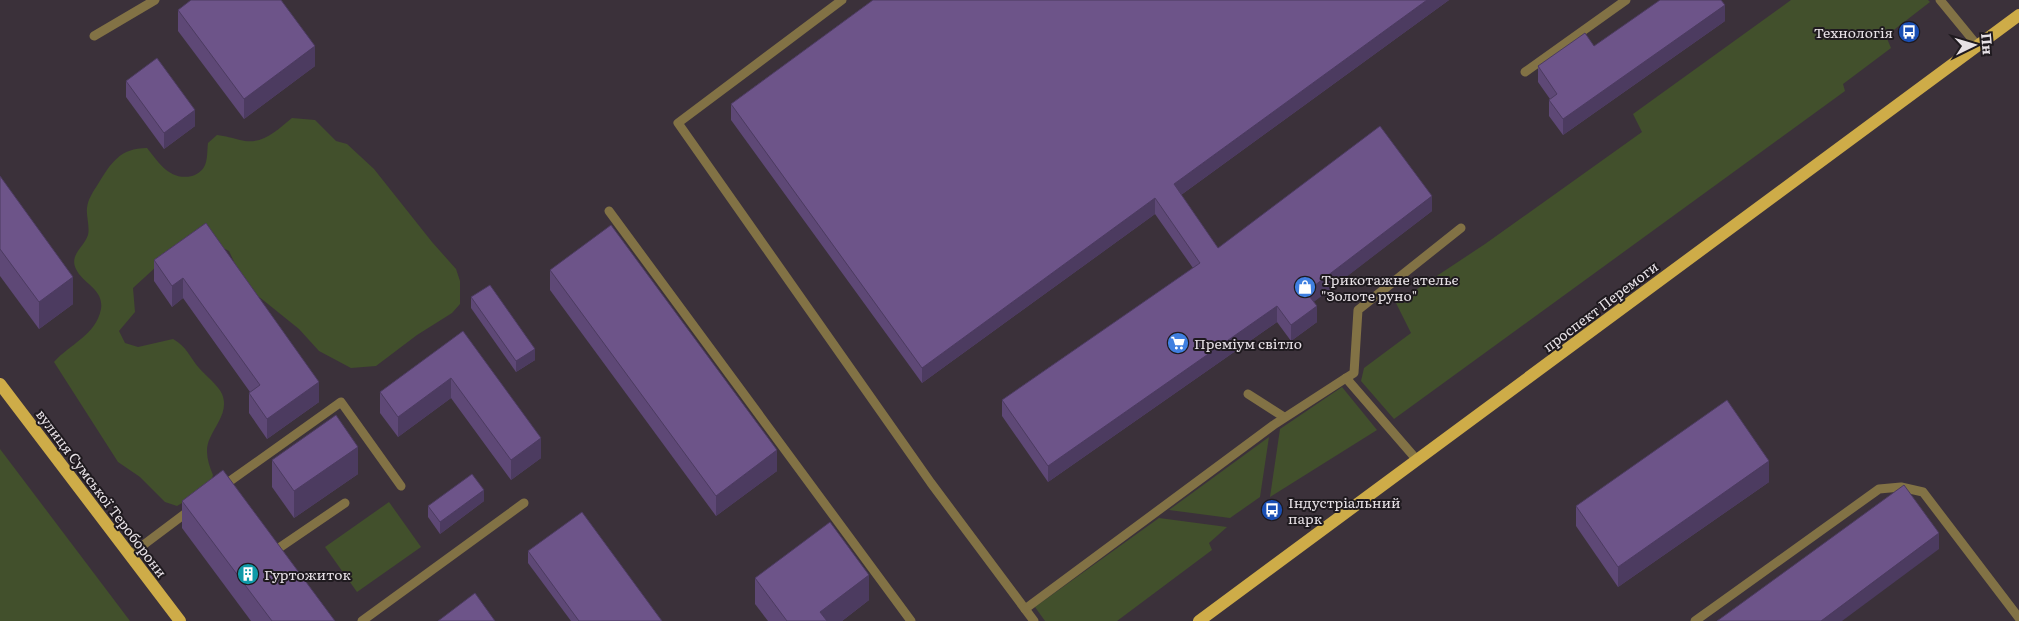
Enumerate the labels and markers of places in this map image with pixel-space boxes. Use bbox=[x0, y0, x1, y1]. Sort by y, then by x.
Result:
bus stop icon: Технологія bbox=[1897, 20, 1921, 44]
place label: Технологія bbox=[1814, 22, 1893, 42]
place label: Трикотажне ательє "Золоте руно" bbox=[1321, 269, 1459, 305]
shop icon: Трикотажне ательє "Золоте руно" bbox=[1293, 275, 1317, 299]
supermarket icon: Преміум світло bbox=[1166, 331, 1190, 355]
place label: Преміум світло bbox=[1194, 333, 1302, 353]
place label: Індустріальний парк bbox=[1288, 492, 1401, 528]
bus stop icon: Індустріальний парк bbox=[1260, 498, 1284, 522]
building icon: Гуртожиток bbox=[236, 562, 260, 586]
place label: Гуртожиток bbox=[264, 564, 351, 584]

